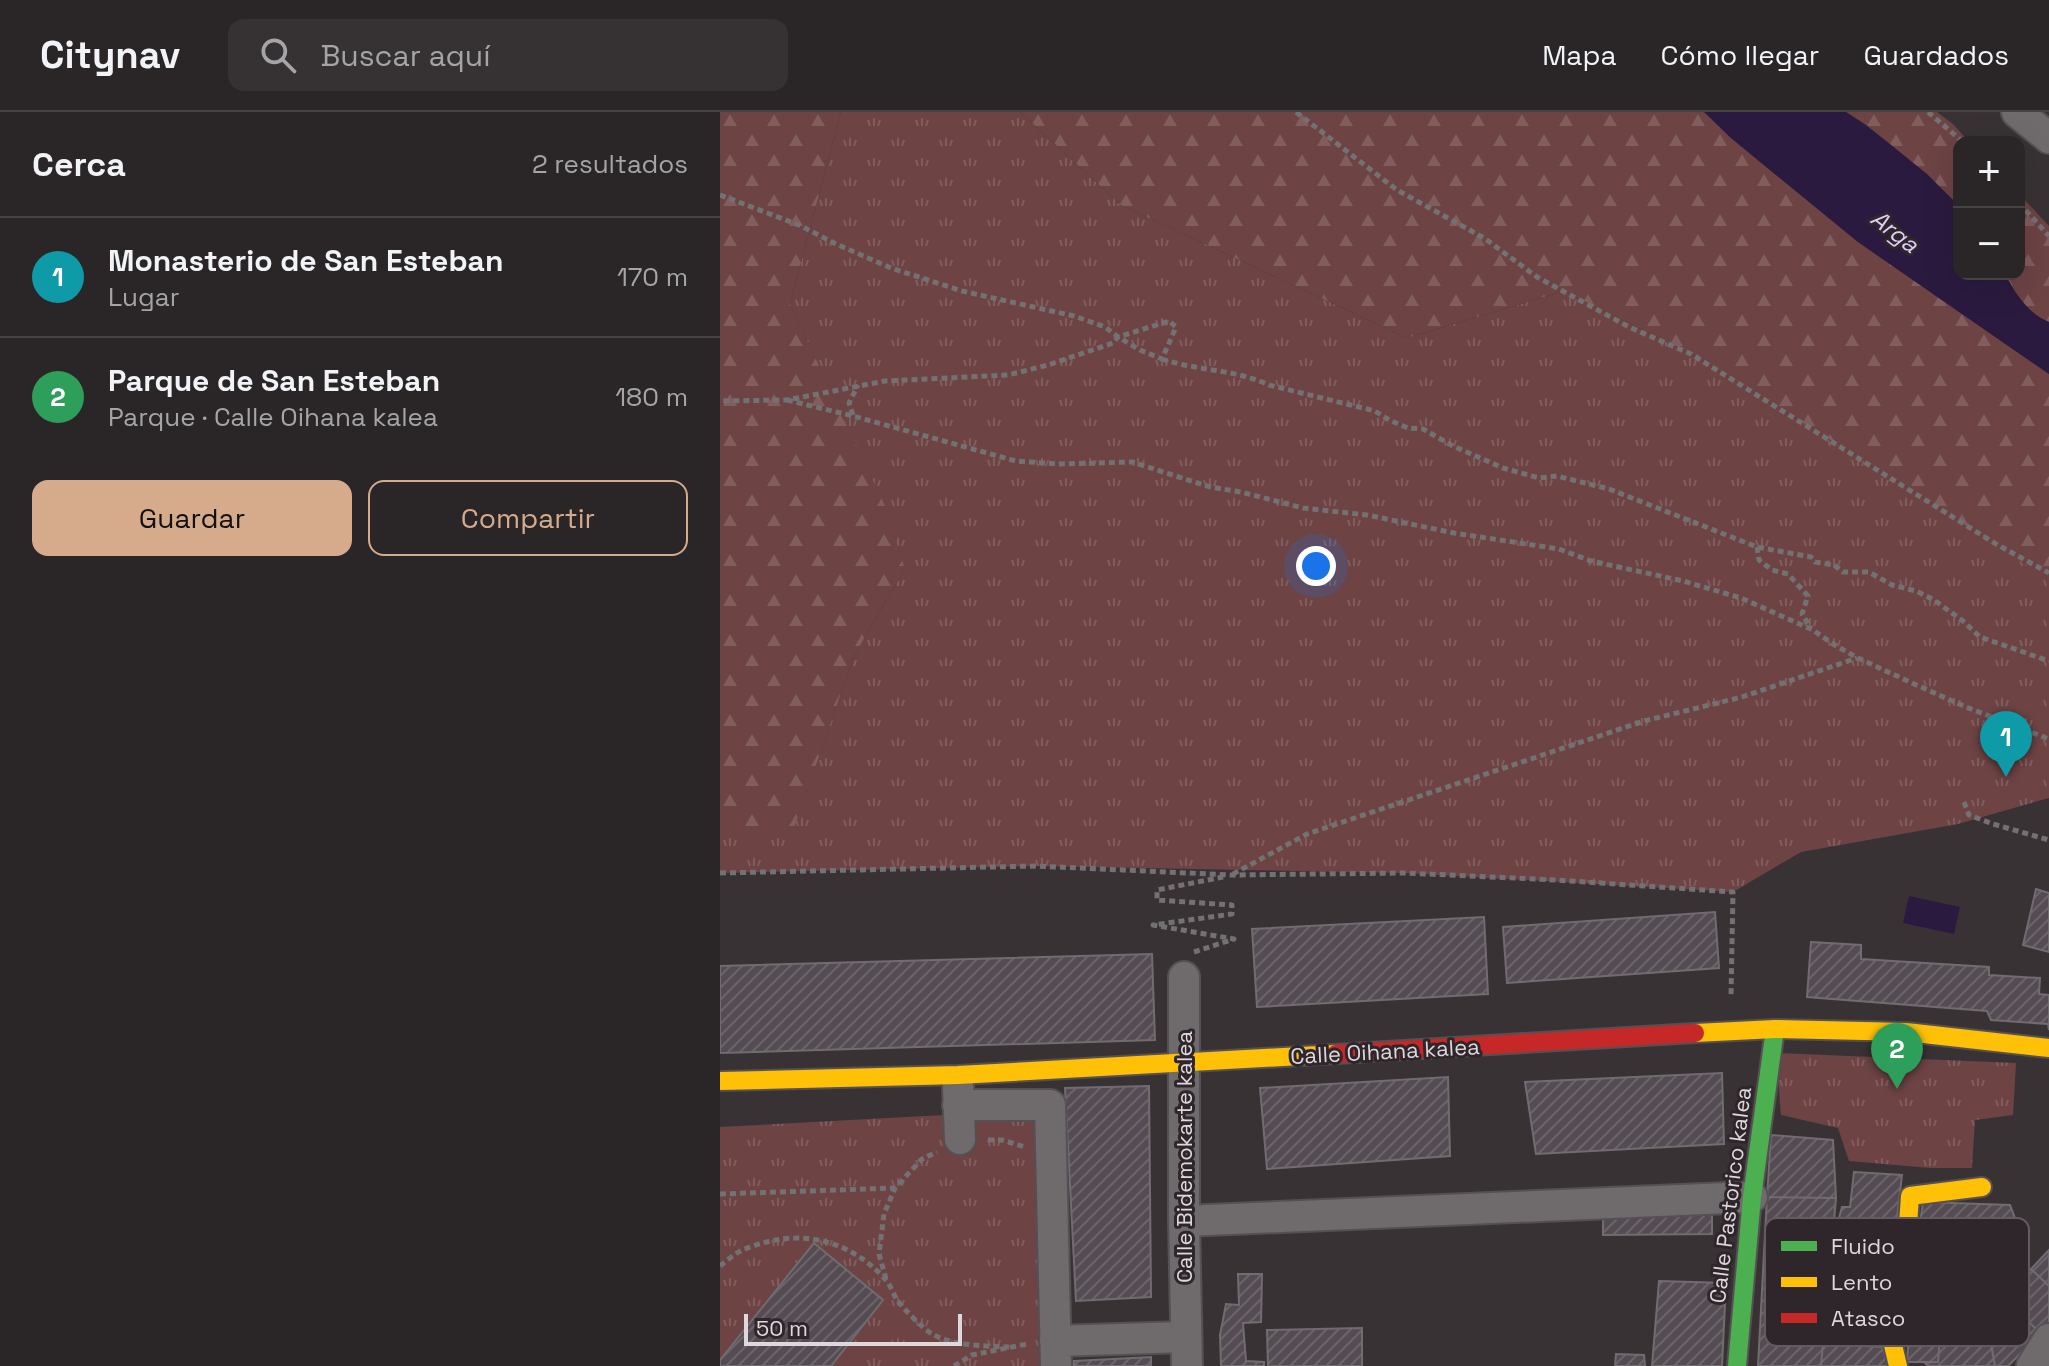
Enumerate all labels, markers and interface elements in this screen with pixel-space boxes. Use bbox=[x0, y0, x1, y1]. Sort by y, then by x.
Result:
search box bbox=[228, 19, 788, 91]
text: Citynav bbox=[40, 31, 180, 79]
icon: search bbox=[256, 33, 300, 77]
text: Buscar aquí bbox=[320, 36, 491, 75]
text: Mapa bbox=[1542, 37, 1617, 73]
text: Cómo llegar bbox=[1661, 37, 1819, 73]
text: Guardados bbox=[1863, 37, 2009, 73]
map controls bbox=[1953, 136, 2025, 280]
button: + bbox=[1953, 136, 2025, 208]
text: Cerca bbox=[32, 143, 126, 186]
text: 2 resultados bbox=[532, 147, 688, 181]
water label: Arga bbox=[1865, 202, 1926, 260]
button: − bbox=[1953, 208, 2025, 280]
text: Monasterio de San Esteban bbox=[108, 241, 503, 280]
text: 1 bbox=[52, 260, 64, 294]
text: 170 m bbox=[617, 260, 688, 294]
text: Lugar bbox=[108, 280, 179, 314]
text: Parque de San Esteban bbox=[108, 361, 440, 400]
text: 2 bbox=[50, 380, 66, 414]
text: 180 m bbox=[615, 380, 688, 414]
text: Parque · Calle Oihana kalea bbox=[108, 400, 438, 434]
button: Guardar bbox=[32, 480, 352, 556]
button: Compartir bbox=[368, 480, 688, 556]
your location bbox=[1296, 546, 1336, 586]
pin: 1 bbox=[1980, 711, 2032, 777]
pin: 2 bbox=[1871, 1023, 1923, 1089]
street label: Calle Bidemokarte kalea bbox=[1170, 1031, 1198, 1283]
street label: Calle Oihana kalea bbox=[1290, 1032, 1481, 1070]
street label: Calle Pastorico kalea bbox=[1703, 1085, 1757, 1305]
legend bbox=[1765, 1218, 2029, 1346]
text: Fluido bbox=[1831, 1232, 1895, 1260]
text: Lento bbox=[1831, 1268, 1892, 1296]
text: Atasco bbox=[1831, 1304, 1905, 1332]
scale bar bbox=[744, 1310, 962, 1346]
text: 50 m bbox=[756, 1314, 808, 1342]

